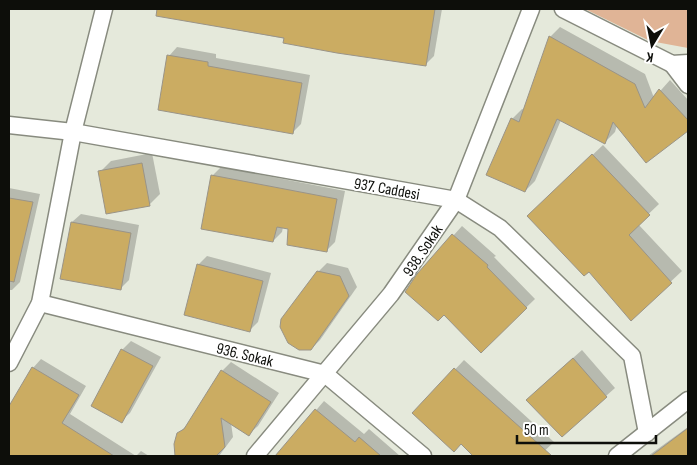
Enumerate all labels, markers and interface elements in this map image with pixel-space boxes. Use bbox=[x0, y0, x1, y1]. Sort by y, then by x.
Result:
north arrow bbox=[627, 20, 677, 70]
text: K bbox=[645, 48, 655, 66]
street label: 937. Caddesi bbox=[352, 174, 421, 205]
street label: 938. Sokak bbox=[399, 221, 447, 280]
street label: 936. Sokak bbox=[214, 339, 275, 372]
scale bar bbox=[517, 412, 656, 444]
text: 50 m bbox=[524, 421, 549, 440]

